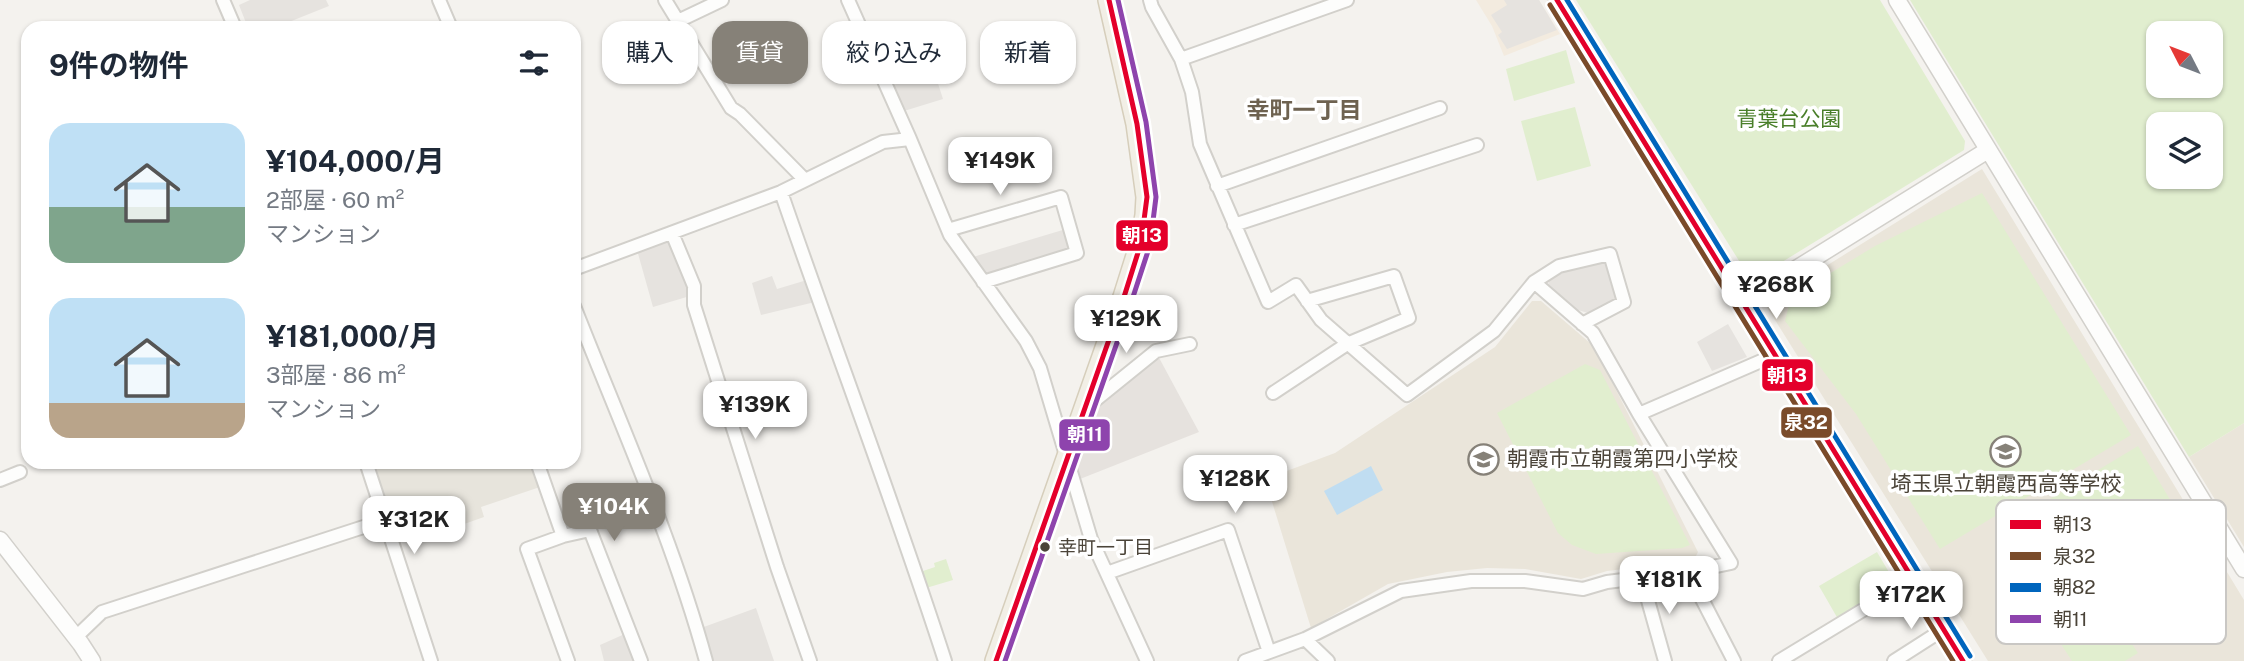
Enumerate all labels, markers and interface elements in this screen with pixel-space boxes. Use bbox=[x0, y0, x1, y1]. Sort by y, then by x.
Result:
chip: 購入 bbox=[602, 21, 698, 84]
chip: 賃貸 bbox=[712, 21, 808, 84]
chip: 絞り込み bbox=[822, 21, 966, 84]
chip: 新着 bbox=[980, 21, 1076, 84]
north arrow bbox=[2146, 21, 2222, 98]
map controls bbox=[2146, 21, 2223, 189]
icon: filters bbox=[515, 44, 553, 82]
text: 9件の物件 bbox=[49, 47, 189, 83]
district label: 幸町一丁目 bbox=[1247, 96, 1362, 123]
park label: 青葉台公園 bbox=[1737, 106, 1842, 131]
button: layers bbox=[2146, 112, 2223, 189]
pin: ¥149K bbox=[951, 138, 1049, 197]
text: ¥104,000/月 bbox=[266, 143, 445, 179]
text: ¥149K bbox=[964, 146, 1036, 173]
icon: home bbox=[105, 151, 189, 235]
text: 2部屋 · 60 m² bbox=[266, 186, 404, 213]
line badge: 朝13 bbox=[1115, 219, 1169, 252]
text: マンション bbox=[266, 220, 381, 247]
text: 朝13 bbox=[1122, 224, 1162, 246]
pin: ¥268K bbox=[1727, 262, 1825, 321]
text: ¥268K bbox=[1738, 270, 1814, 297]
pin: ¥129K bbox=[1077, 296, 1175, 355]
text: ¥129K bbox=[1090, 304, 1162, 331]
text: ¥181,000/月 bbox=[266, 318, 439, 354]
icon: home bbox=[105, 326, 189, 410]
line badge: 朝13 bbox=[1761, 358, 1814, 392]
text: 3部屋 · 86 m² bbox=[266, 361, 406, 388]
text: 朝13 bbox=[1767, 364, 1807, 386]
pin: ¥139K bbox=[706, 382, 804, 441]
text: ¥139K bbox=[719, 390, 791, 417]
text: マンション bbox=[266, 395, 381, 422]
line badge: 泉32 bbox=[1780, 406, 1833, 439]
text: 泉32 bbox=[1784, 411, 1828, 433]
line badge: 朝11 bbox=[1058, 418, 1111, 452]
text: 朝11 bbox=[1067, 423, 1103, 445]
school or university icon: 埼玉県立朝霞西高等学校 bbox=[1989, 435, 2023, 469]
school or university icon: 朝霞市立朝霞第四小学校 bbox=[1467, 442, 1501, 476]
place label: 朝霞市立朝霞第四小学校 bbox=[1507, 446, 1738, 471]
pin: ¥128K bbox=[1186, 456, 1284, 515]
text: ¥128K bbox=[1199, 464, 1271, 491]
place label: 埼玉県立朝霞西高等学校 bbox=[1891, 471, 2122, 496]
pin: ¥104K bbox=[565, 484, 663, 543]
text: ¥104K bbox=[578, 492, 650, 519]
pin: ¥312K bbox=[365, 496, 463, 556]
legend bbox=[1996, 500, 2226, 644]
text: ¥312K bbox=[378, 505, 450, 532]
text: 朝13 bbox=[2053, 513, 2092, 535]
place label: 幸町一丁目 bbox=[1058, 536, 1153, 558]
marker: 幸町一丁目 bbox=[1038, 540, 1052, 554]
text: 泉32 bbox=[2053, 545, 2095, 567]
pin: ¥181K bbox=[1620, 556, 1718, 616]
text: ¥181K bbox=[1636, 565, 1702, 592]
pin: ¥172K bbox=[1862, 572, 1960, 631]
text: 朝82 bbox=[2053, 576, 2096, 598]
text: ¥172K bbox=[1876, 580, 1946, 607]
text: 朝11 bbox=[2053, 608, 2087, 630]

